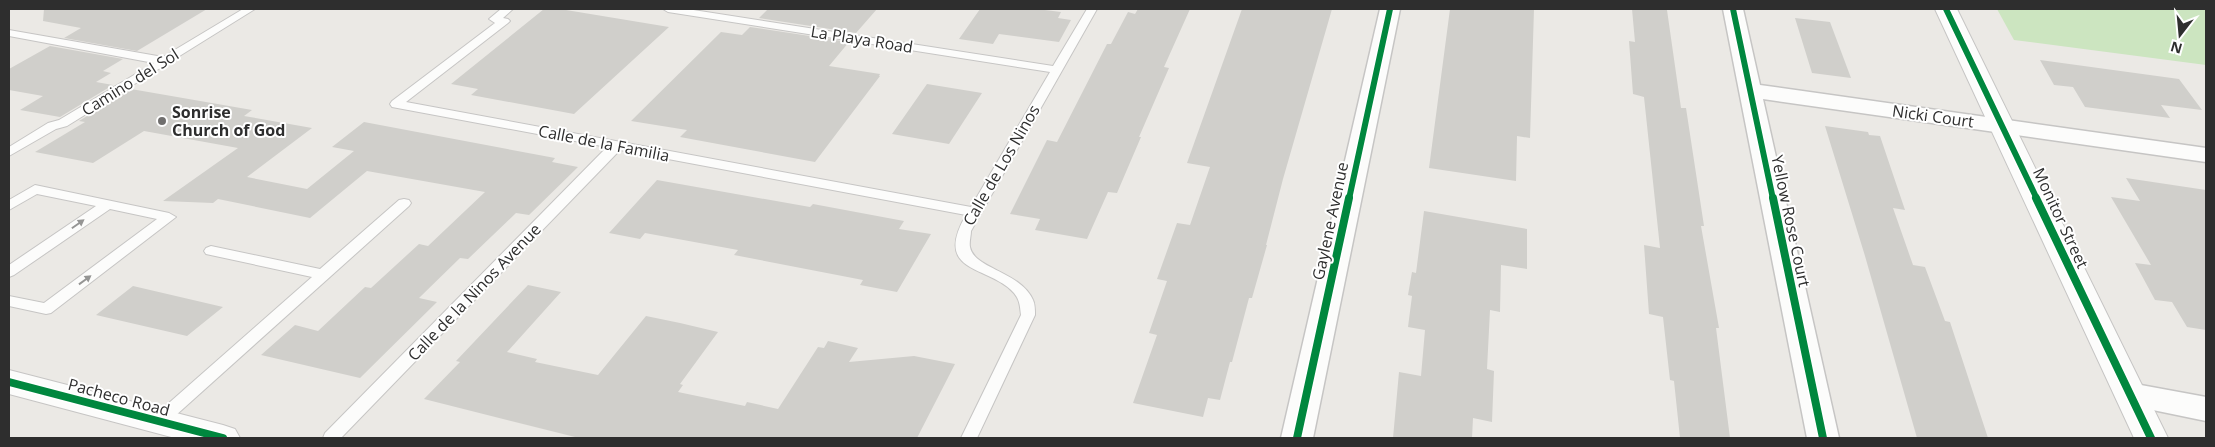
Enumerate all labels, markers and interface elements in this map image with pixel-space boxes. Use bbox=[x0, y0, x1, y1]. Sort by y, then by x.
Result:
north arrow bbox=[2155, 10, 2205, 60]
street label: La Playa Road bbox=[809, 20, 915, 58]
text: N bbox=[2168, 37, 2184, 59]
street label: Camino del Sol bbox=[77, 43, 183, 121]
street label: Nicki Court bbox=[1891, 99, 1975, 133]
place label: Sonrise Church of God bbox=[172, 101, 285, 141]
street label: Calle de Los Ninos bbox=[957, 101, 1045, 229]
marker: Sonrise Church of God bbox=[156, 115, 168, 127]
street label: Calle de la Familia bbox=[537, 119, 671, 167]
street label: Yellow Rose Court bbox=[1766, 153, 1816, 289]
street label: Gaylene Avenue bbox=[1307, 160, 1353, 282]
street label: Monitor Street bbox=[2028, 164, 2094, 272]
street label: Calle de la Ninos Avenue bbox=[402, 218, 546, 366]
one-way arrow bbox=[71, 219, 84, 229]
one-way arrow bbox=[78, 275, 92, 285]
street label: Pacheco Road bbox=[66, 373, 172, 421]

